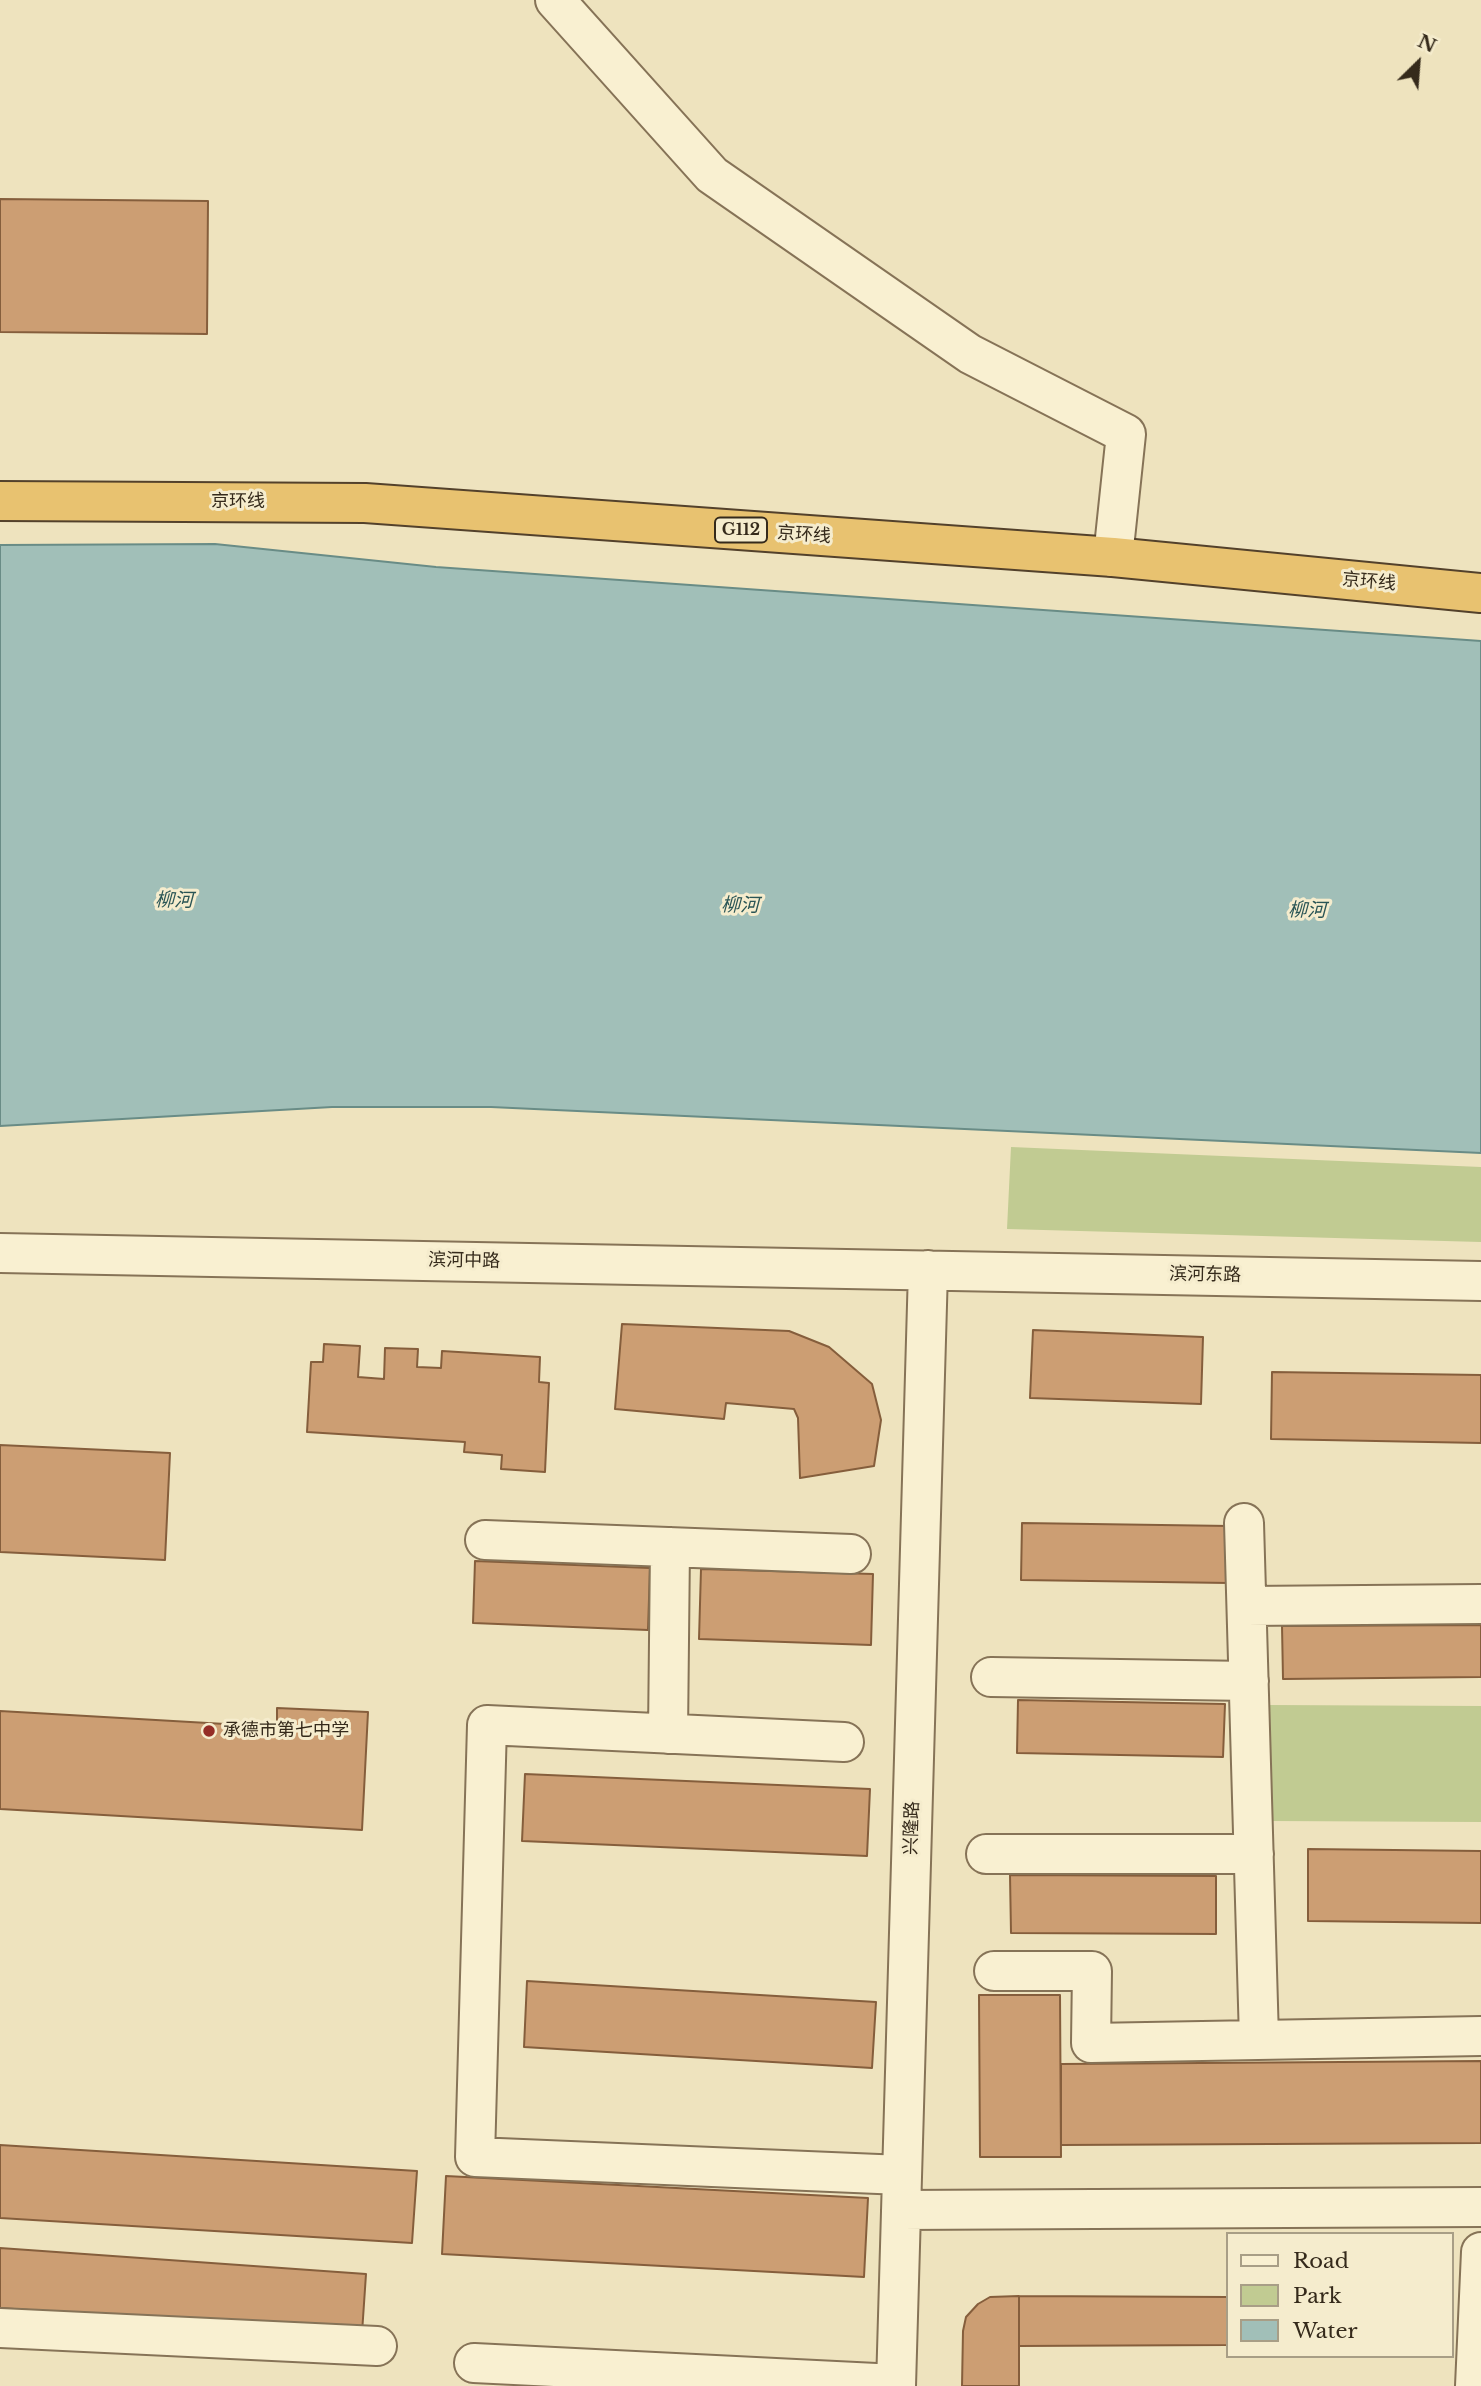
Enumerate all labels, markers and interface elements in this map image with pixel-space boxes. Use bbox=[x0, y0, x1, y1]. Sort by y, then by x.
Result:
north arrow bbox=[1383, 28, 1453, 98]
text: N bbox=[1414, 29, 1440, 58]
street label: 京环线 bbox=[211, 491, 265, 513]
road number: G112 bbox=[715, 517, 767, 542]
street label: 京环线 bbox=[776, 522, 832, 548]
street label: 京环线 bbox=[1341, 569, 1397, 595]
water label: 柳河 bbox=[155, 889, 193, 913]
water label: 柳河 bbox=[721, 894, 759, 918]
water label: 柳河 bbox=[1288, 899, 1326, 923]
street label: 滨河中路 bbox=[428, 1250, 500, 1272]
street label: 滨河东路 bbox=[1169, 1264, 1241, 1286]
place label: 承德市第七中学 bbox=[223, 1720, 349, 1742]
marker: 承德市第七中学 bbox=[201, 1723, 217, 1739]
street label: 兴隆路 bbox=[900, 1801, 924, 1855]
legend bbox=[1226, 2232, 1453, 2358]
text: Road bbox=[1293, 2248, 1349, 2274]
text: Park bbox=[1293, 2283, 1342, 2309]
text: Water bbox=[1293, 2318, 1357, 2344]

